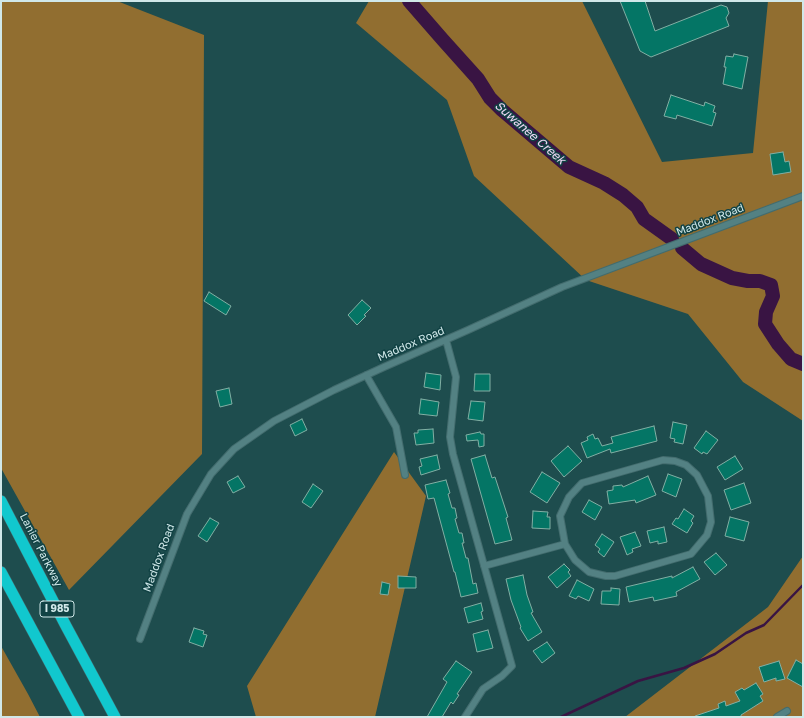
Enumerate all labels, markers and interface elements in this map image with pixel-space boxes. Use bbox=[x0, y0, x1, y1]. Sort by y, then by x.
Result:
water label: Suwanee Creek bbox=[492, 98, 568, 168]
street label: Maddox Road bbox=[674, 201, 746, 239]
street label: Maddox Road bbox=[376, 324, 446, 364]
street label: Lanier Parkway bbox=[17, 511, 65, 589]
street label: Maddox Road bbox=[141, 522, 177, 594]
road number: I 985 bbox=[40, 601, 74, 617]

